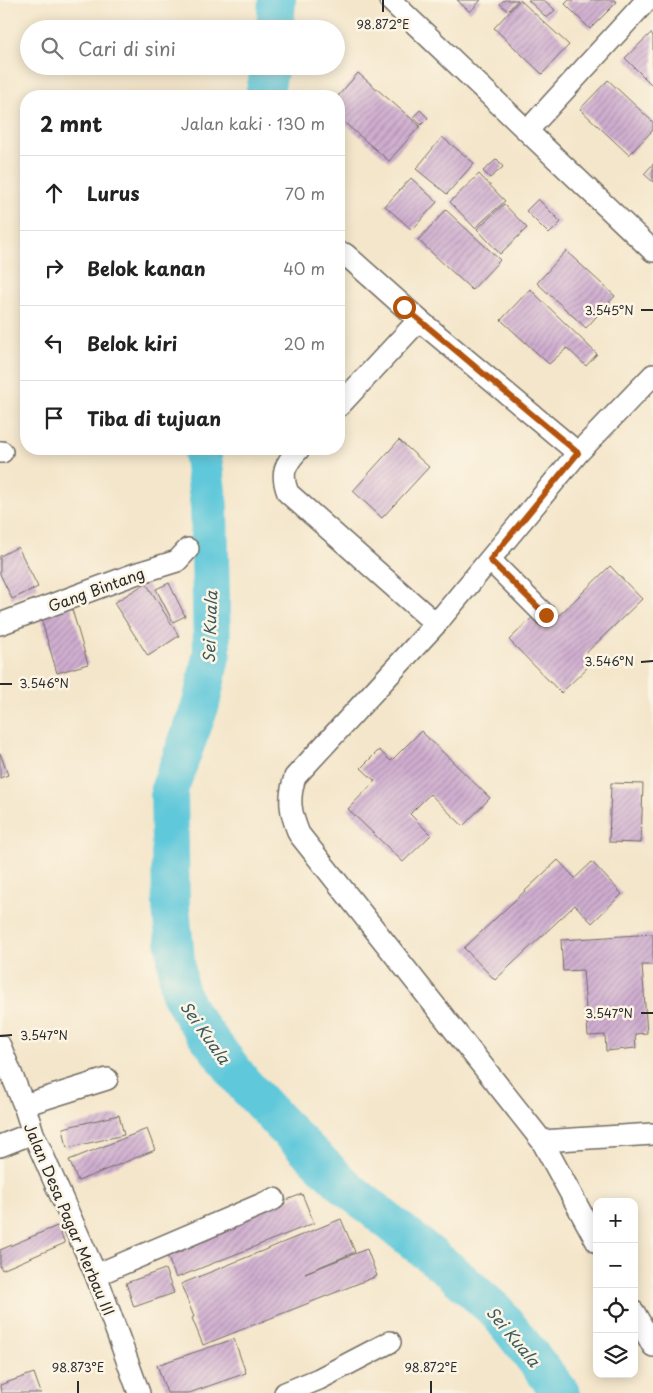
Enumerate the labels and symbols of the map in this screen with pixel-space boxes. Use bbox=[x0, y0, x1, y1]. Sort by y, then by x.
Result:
text: 98.872°E bbox=[356, 15, 410, 33]
route start bbox=[393, 296, 416, 319]
text: 3.545°N bbox=[584, 301, 634, 319]
street label: Gang Bintang bbox=[45, 561, 147, 617]
water label: Sei Kuala bbox=[196, 590, 222, 663]
route end bbox=[535, 604, 558, 627]
text: 3.546°N bbox=[584, 652, 634, 670]
text: 3.546°N bbox=[19, 674, 69, 692]
water label: Sei Kuala bbox=[175, 996, 237, 1069]
text: 3.547°N bbox=[585, 1004, 633, 1022]
text: 3.547°N bbox=[20, 1026, 68, 1044]
street label: Jalan Desa Pagar Merbau III bbox=[19, 1119, 121, 1319]
water label: Sei Kuala bbox=[482, 1301, 547, 1372]
text: 98.873°E bbox=[52, 1358, 104, 1376]
text: 98.872°E bbox=[404, 1358, 458, 1376]

